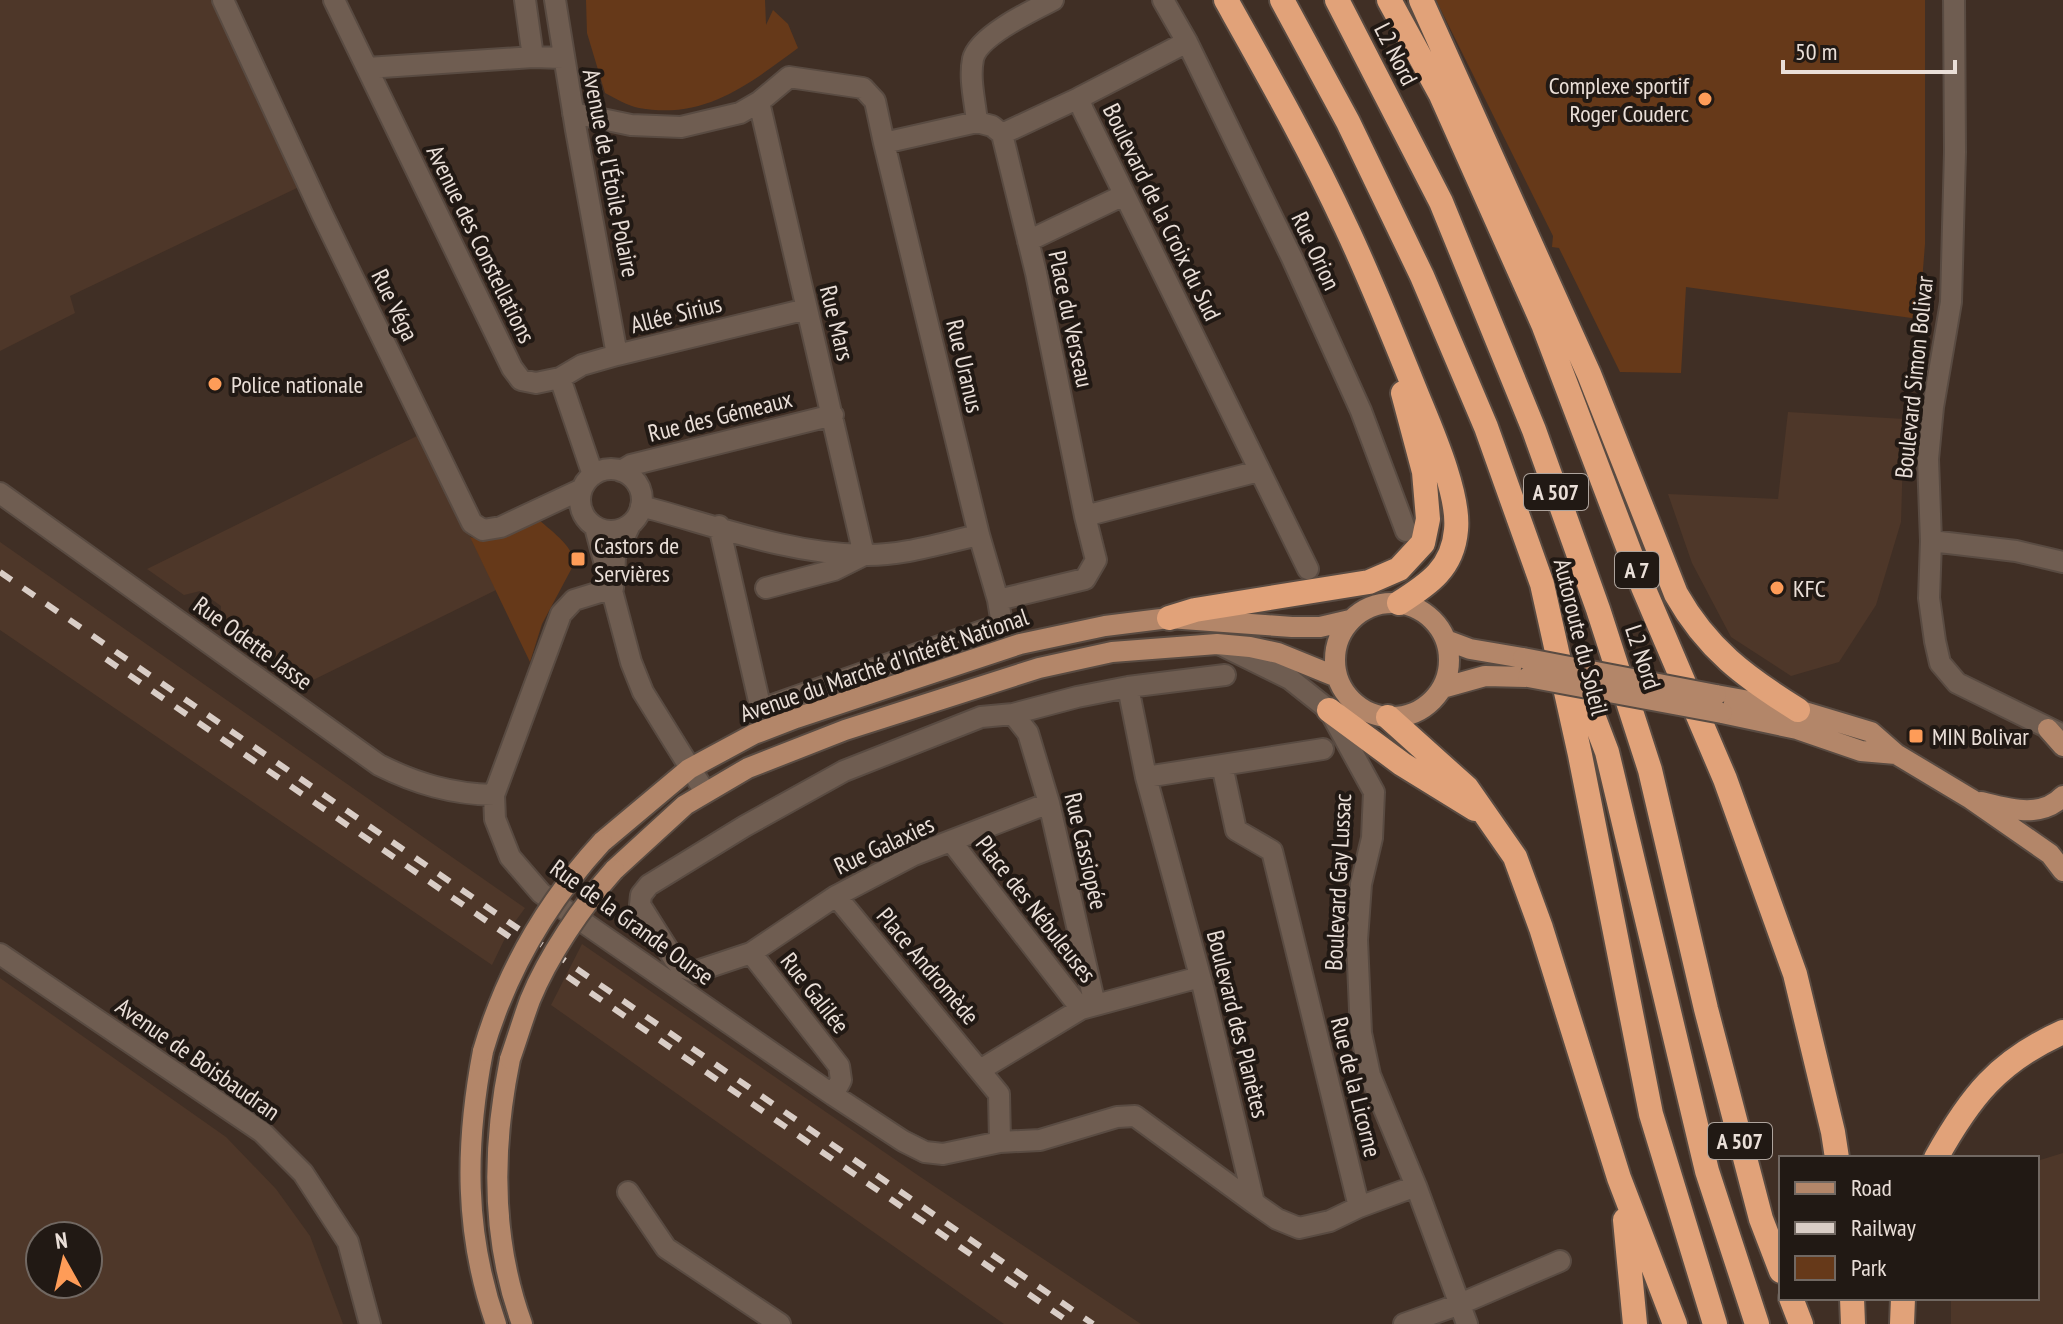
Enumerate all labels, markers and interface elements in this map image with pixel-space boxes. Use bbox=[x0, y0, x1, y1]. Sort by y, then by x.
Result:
street label: L2 Nord bbox=[1367, 18, 1425, 90]
scale bar bbox=[1783, 24, 1955, 74]
text: 50 m bbox=[1795, 36, 1837, 67]
street label: Avenue de l'Étoile Polaire bbox=[576, 66, 646, 280]
place label: Complexe sportif Roger Couderc bbox=[1549, 70, 1690, 129]
marker: Complexe sportif Roger Couderc bbox=[1696, 90, 1714, 108]
street label: Boulevard de la Croix du Sud bbox=[1096, 98, 1228, 326]
street label: Avenue des Constellations bbox=[420, 140, 542, 348]
street label: Rue Orion bbox=[1284, 207, 1348, 295]
street label: Place du Verseau bbox=[1041, 248, 1101, 390]
street label: Rue Véga bbox=[364, 264, 426, 346]
street label: Boulevard Simon Bolivar bbox=[1888, 274, 1940, 480]
street label: Rue Mars bbox=[813, 282, 861, 364]
street label: Allée Sirius bbox=[627, 288, 725, 340]
street label: Rue Uranus bbox=[939, 316, 991, 416]
place label: Police nationale bbox=[231, 369, 363, 400]
marker: Police nationale bbox=[206, 375, 224, 393]
street label: Rue des Gémeaux bbox=[645, 383, 795, 449]
road number: A 507 bbox=[1524, 474, 1588, 510]
place label: Castors de Servières bbox=[594, 530, 679, 589]
marker: Castors de Servières bbox=[569, 550, 587, 568]
road number: A 7 bbox=[1615, 552, 1659, 588]
street label: Autoroute du Soleil bbox=[1547, 556, 1616, 719]
place label: KFC bbox=[1793, 573, 1826, 604]
marker: KFC bbox=[1768, 579, 1786, 597]
street label: Rue Odette Jasse bbox=[187, 589, 319, 697]
street label: Avenue du Marché d'Intérêt National bbox=[736, 601, 1033, 729]
street label: L2 Nord bbox=[1618, 621, 1668, 693]
place label: MIN Bolivar bbox=[1932, 721, 2029, 752]
marker: MIN Bolivar bbox=[1907, 727, 1925, 745]
street label: Rue Cassiopée bbox=[1058, 789, 1114, 913]
street label: Boulevard Gay Lussac bbox=[1318, 792, 1358, 971]
street label: Rue Galaxies bbox=[829, 808, 939, 882]
street label: Place des Nébuleuses bbox=[969, 829, 1103, 989]
street label: Rue de la Grande Ourse bbox=[544, 852, 720, 992]
street label: Place Andromède bbox=[870, 901, 986, 1031]
street label: Boulevard des Planètes bbox=[1200, 927, 1276, 1121]
street label: Rue Galilée bbox=[774, 946, 856, 1040]
street label: Avenue de Boisbaudran bbox=[110, 991, 286, 1127]
street label: Rue de la Licorne bbox=[1324, 1014, 1388, 1160]
road number: A 507 bbox=[1708, 1123, 1772, 1159]
legend bbox=[1779, 1156, 2039, 1300]
text: Road bbox=[1851, 1172, 1892, 1203]
text: Railway bbox=[1851, 1212, 1916, 1243]
north arrow bbox=[24, 1220, 104, 1300]
text: N bbox=[53, 1226, 69, 1255]
text: Park bbox=[1851, 1252, 1887, 1283]

